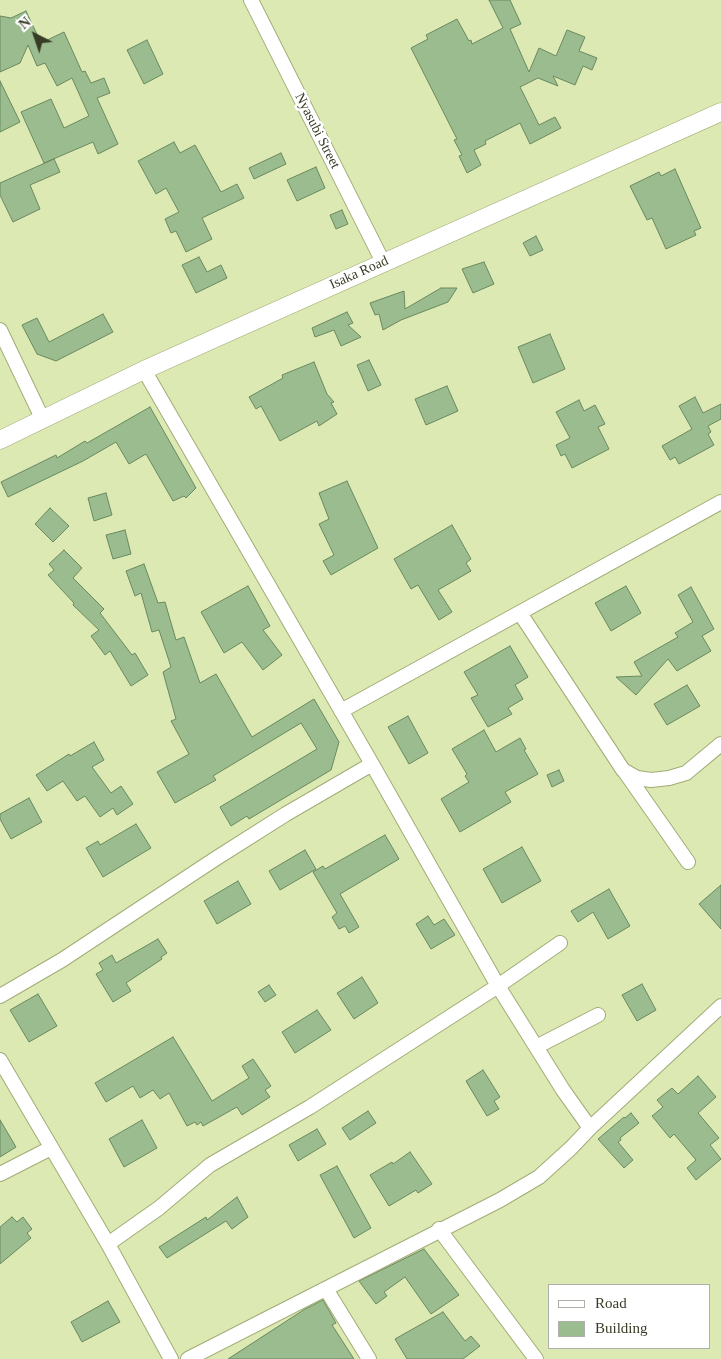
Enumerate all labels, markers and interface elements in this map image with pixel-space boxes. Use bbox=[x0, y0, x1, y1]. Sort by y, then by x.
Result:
north arrow bbox=[10, 10, 60, 60]
text: N bbox=[16, 14, 34, 32]
street label: Nyasubi Street bbox=[291, 90, 343, 172]
street label: Isaka Road bbox=[327, 253, 391, 293]
legend bbox=[548, 1284, 711, 1349]
text: Road bbox=[595, 1295, 627, 1311]
text: Building bbox=[595, 1320, 648, 1336]

